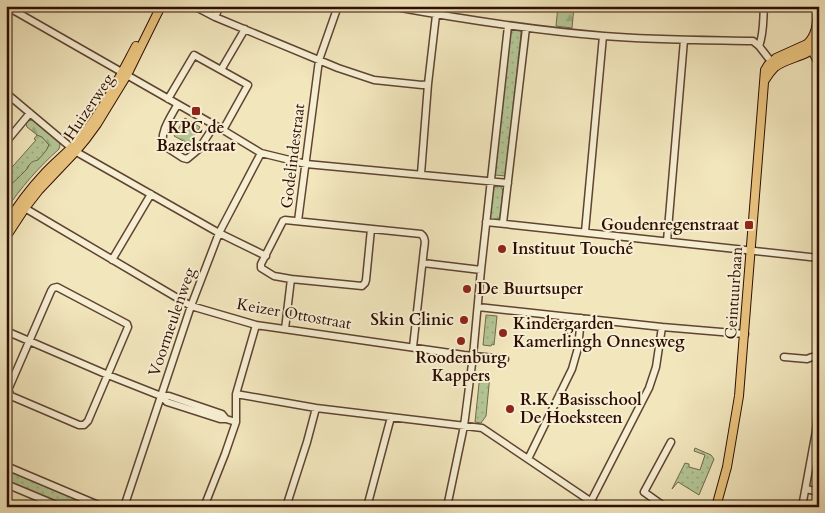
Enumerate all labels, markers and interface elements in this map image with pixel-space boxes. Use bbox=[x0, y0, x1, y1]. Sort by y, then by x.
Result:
street label: Huizerweg bbox=[59, 69, 119, 145]
street label: Godelindestraat bbox=[276, 102, 310, 210]
marker: KPC de Bazelstraat bbox=[190, 105, 202, 117]
place label: KPC de Bazelstraat bbox=[156, 117, 236, 157]
place label: Goudenregenstraat bbox=[601, 214, 739, 236]
marker: Goudenregenstraat bbox=[743, 219, 755, 231]
place label: Instituut Touché bbox=[512, 238, 634, 260]
marker: Instituut Touché bbox=[496, 243, 508, 255]
street label: Ceintuurbaan bbox=[720, 246, 748, 340]
street label: Voormeulenweg bbox=[143, 265, 201, 379]
place label: De Buurtsuper bbox=[477, 278, 584, 300]
marker: De Buurtsuper bbox=[461, 283, 473, 295]
street label: Keizer Ottostraat bbox=[235, 293, 353, 335]
place label: Skin Clinic bbox=[371, 309, 454, 331]
place label: Kindergarden Kamerlingh Onnesweg bbox=[513, 313, 685, 353]
marker: Skin Clinic bbox=[458, 314, 470, 326]
marker: Kindergarden Kamerlingh Onnesweg bbox=[497, 327, 509, 339]
marker: Roodenburg Kappers bbox=[455, 335, 467, 347]
place label: Roodenburg Kappers bbox=[415, 347, 507, 387]
place label: R.K. Basisschool De Hoeksteen bbox=[520, 389, 642, 429]
marker: R.K. Basisschool De Hoeksteen bbox=[504, 403, 516, 415]

